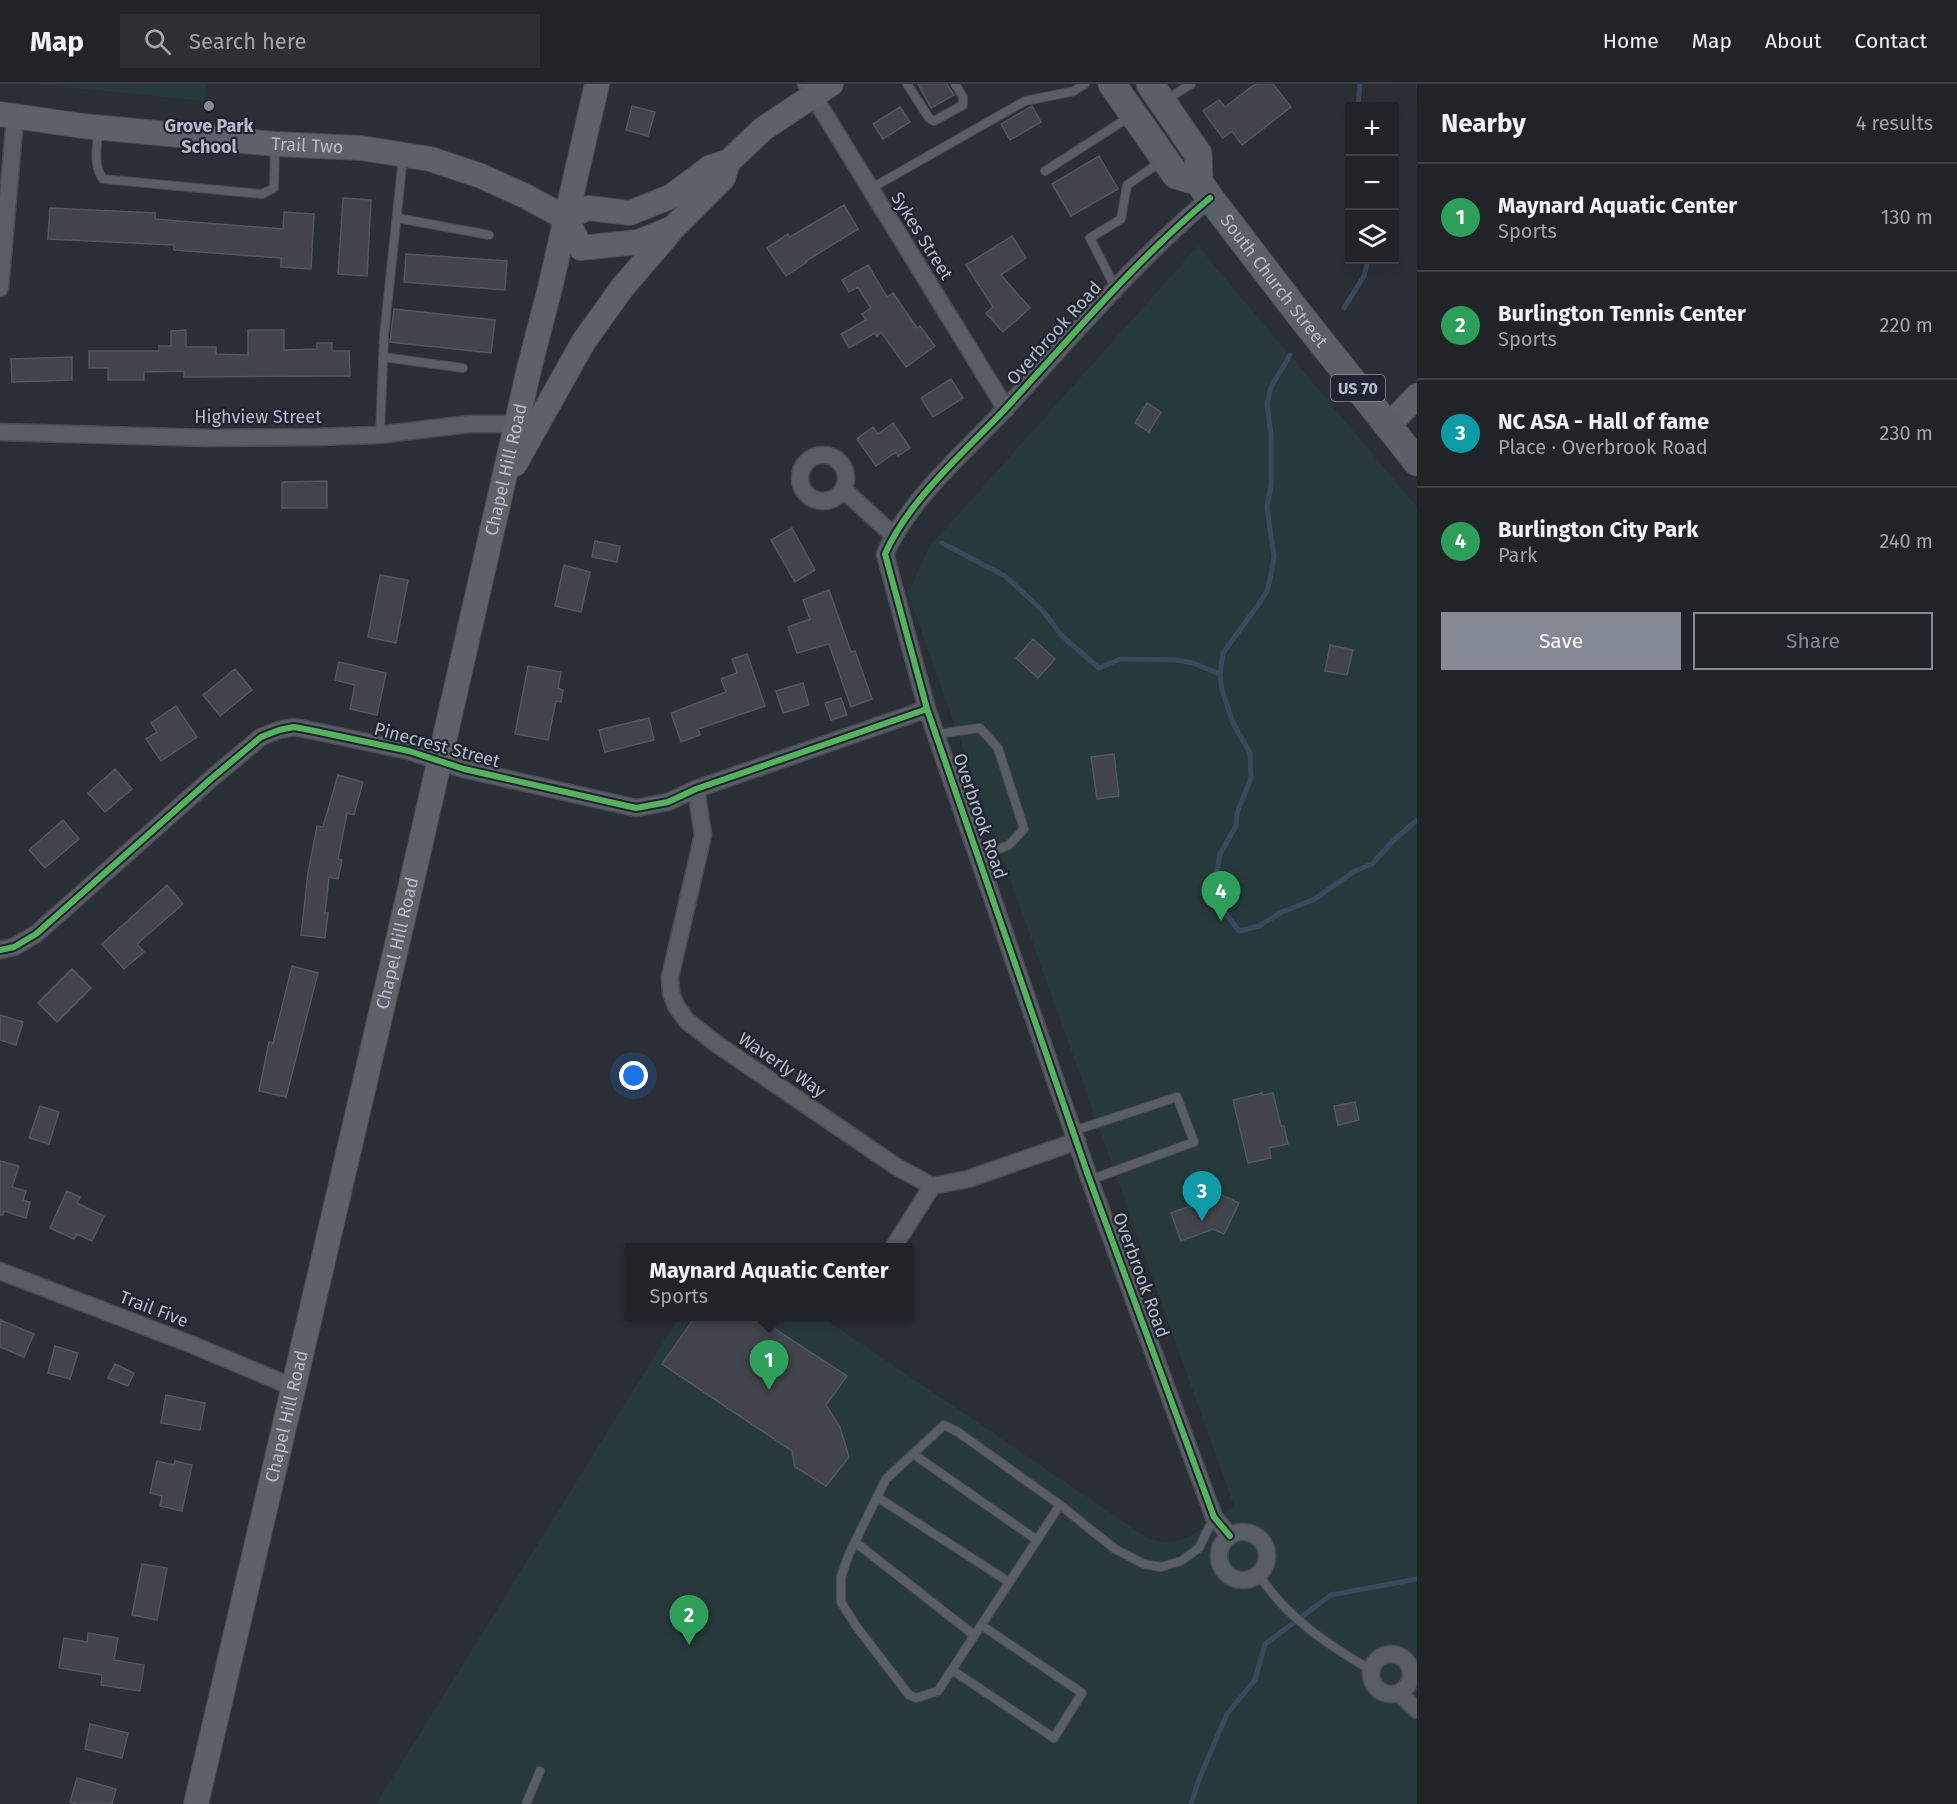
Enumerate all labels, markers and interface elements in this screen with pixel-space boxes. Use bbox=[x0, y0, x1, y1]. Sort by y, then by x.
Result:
search box bbox=[120, 14, 540, 68]
text: Map bbox=[30, 25, 84, 58]
icon: search bbox=[141, 25, 174, 58]
text: Search here bbox=[189, 28, 307, 55]
text: Home bbox=[1603, 28, 1659, 54]
text: Map bbox=[1692, 28, 1732, 54]
text: About bbox=[1765, 28, 1822, 54]
text: Contact bbox=[1855, 28, 1927, 54]
marker: Grove Park School bbox=[202, 99, 216, 113]
map controls bbox=[1345, 102, 1399, 264]
button: + bbox=[1345, 102, 1399, 156]
text: Nearby bbox=[1441, 108, 1526, 139]
text: 4 results bbox=[1856, 111, 1933, 135]
place label: Grove Park School bbox=[165, 115, 254, 158]
street label: Trail Two bbox=[271, 133, 344, 158]
button: − bbox=[1345, 156, 1399, 210]
street label: Sykes Street bbox=[886, 188, 958, 284]
text: Maynard Aquatic Center bbox=[1498, 192, 1737, 219]
text: 1 bbox=[1456, 205, 1465, 229]
text: 130 m bbox=[1881, 205, 1933, 229]
street label: South Church Street bbox=[1215, 210, 1333, 352]
button: layers bbox=[1345, 210, 1399, 264]
text: Sports bbox=[1498, 219, 1557, 243]
street label: Overbrook Road bbox=[1002, 277, 1106, 389]
text: Burlington Tennis Center bbox=[1498, 300, 1746, 327]
text: 2 bbox=[1455, 313, 1466, 337]
text: 220 m bbox=[1880, 313, 1933, 337]
text: Sports bbox=[1498, 327, 1557, 351]
road number: US 70 bbox=[1331, 375, 1385, 401]
street label: Chapel Hill Road bbox=[480, 401, 532, 538]
street label: Highview Street bbox=[194, 406, 322, 428]
text: NC ASA - Hall of fame bbox=[1498, 408, 1709, 435]
text: 3 bbox=[1455, 421, 1466, 445]
text: 230 m bbox=[1880, 421, 1933, 445]
text: Place · Overbrook Road bbox=[1498, 435, 1708, 459]
text: Burlington City Park bbox=[1498, 516, 1698, 543]
text: 4 bbox=[1455, 529, 1466, 553]
text: 240 m bbox=[1879, 529, 1933, 553]
text: Park bbox=[1498, 543, 1537, 567]
button: Save bbox=[1441, 612, 1681, 670]
button: Share bbox=[1693, 612, 1933, 670]
street label: Pinecrest Street bbox=[372, 718, 503, 772]
street label: Overbrook Road bbox=[948, 750, 1012, 882]
pin: 4 bbox=[1202, 872, 1240, 921]
street label: Chapel Hill Road bbox=[371, 875, 423, 1011]
street label: Waverly Way bbox=[734, 1028, 830, 1102]
your location bbox=[619, 1061, 648, 1090]
pin: 3 bbox=[1182, 1172, 1222, 1221]
street label: Overbrook Road bbox=[1108, 1209, 1174, 1341]
popup bbox=[625, 1243, 913, 1321]
text: Maynard Aquatic Center bbox=[649, 1257, 889, 1284]
text: Sports bbox=[649, 1284, 708, 1308]
street label: Trail Five bbox=[117, 1286, 191, 1332]
pin: 1 bbox=[750, 1340, 788, 1390]
street label: Chapel Hill Road bbox=[261, 1348, 313, 1485]
pin: 2 bbox=[670, 1596, 708, 1645]

